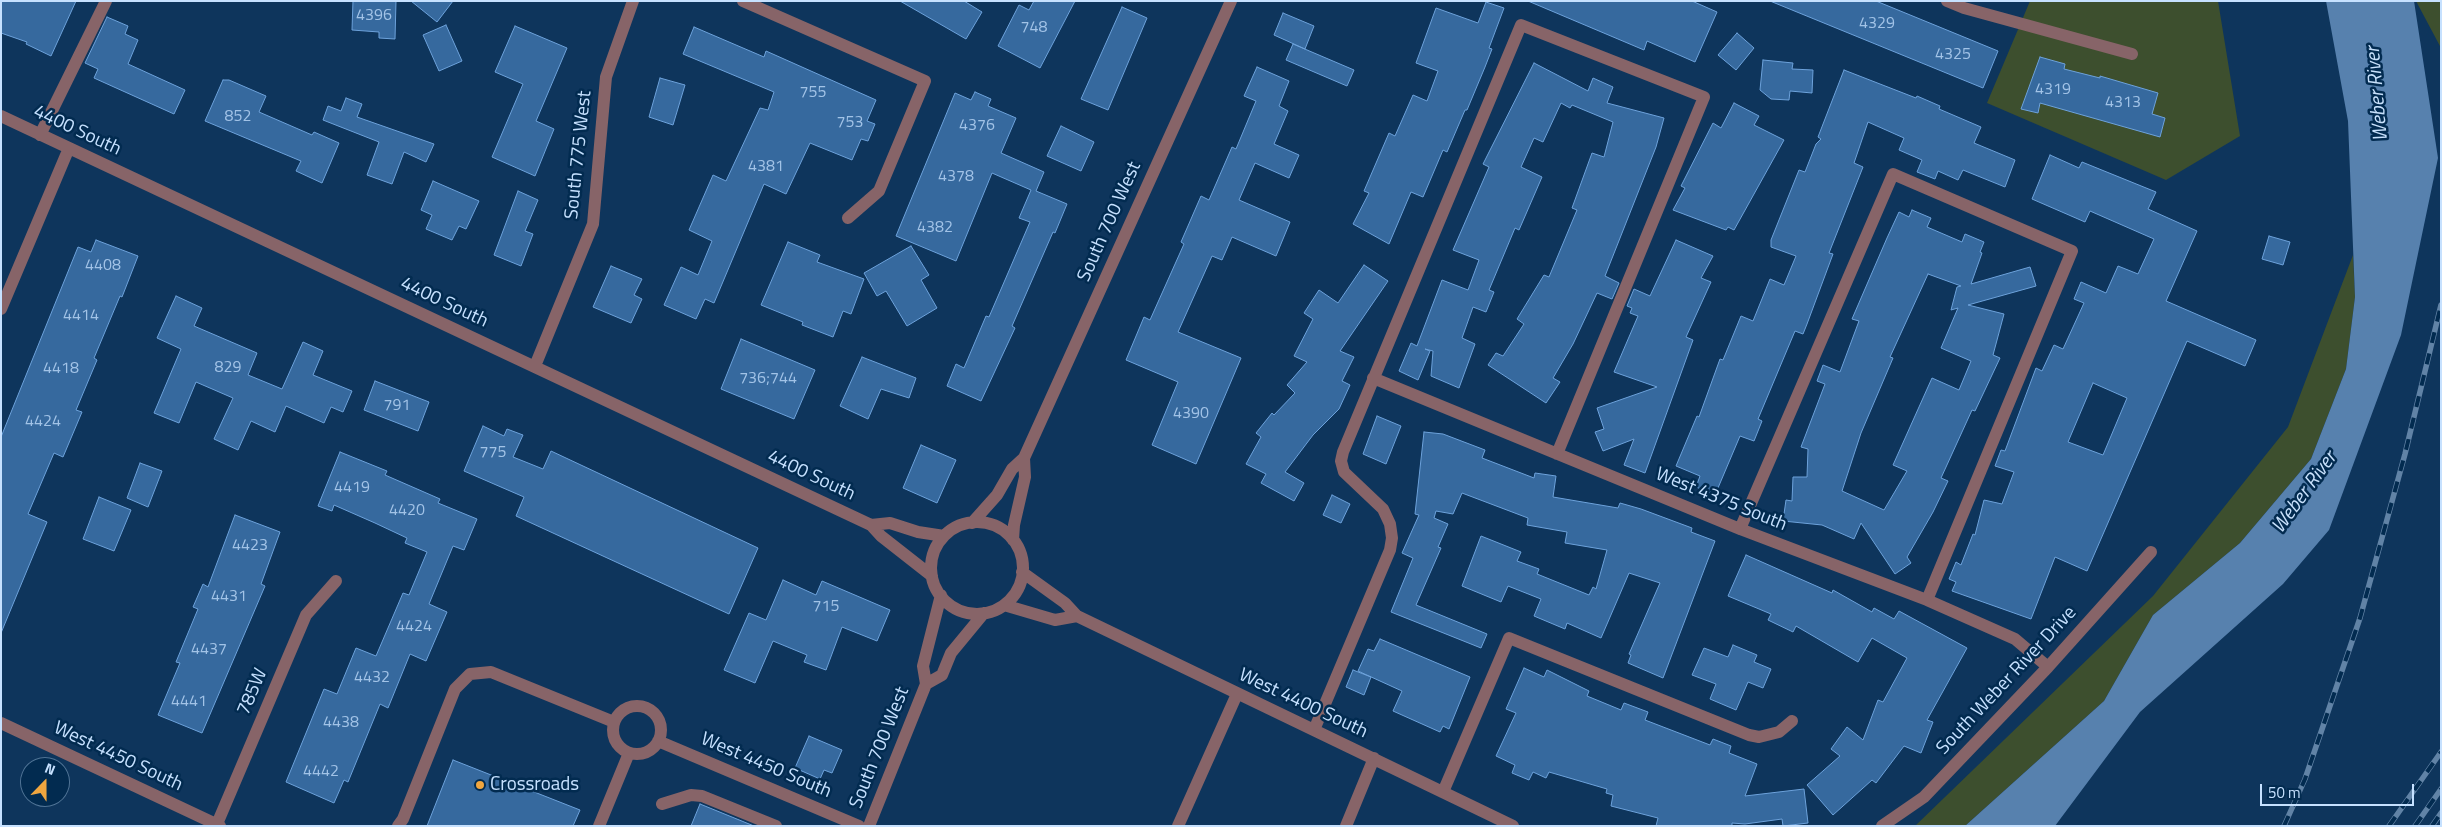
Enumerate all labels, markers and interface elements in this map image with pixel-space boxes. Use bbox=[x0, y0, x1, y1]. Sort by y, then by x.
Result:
house number: 4396 bbox=[356, 6, 392, 26]
house number: 4329 bbox=[1859, 14, 1895, 34]
house number: 748 bbox=[1021, 18, 1047, 38]
house number: 4325 bbox=[1935, 45, 1971, 65]
water label: Weber River bbox=[2362, 46, 2394, 142]
house number: 4319 bbox=[2035, 80, 2071, 100]
house number: 755 bbox=[800, 83, 826, 103]
street label: South 775 West bbox=[561, 90, 597, 220]
house number: 4313 bbox=[2105, 93, 2141, 113]
street label: 4400 South bbox=[30, 101, 124, 161]
house number: 852 bbox=[225, 107, 251, 127]
house number: 753 bbox=[837, 113, 863, 133]
house number: 4376 bbox=[959, 116, 995, 136]
house number: 4381 bbox=[748, 157, 784, 177]
street label: South 700 West bbox=[1073, 158, 1147, 286]
house number: 4378 bbox=[938, 167, 974, 187]
house number: 4382 bbox=[917, 218, 953, 238]
house number: 4408 bbox=[85, 256, 121, 276]
street label: 4400 South bbox=[397, 273, 491, 333]
house number: 4414 bbox=[63, 306, 99, 326]
house number: 829 bbox=[215, 358, 241, 378]
house number: 4418 bbox=[43, 359, 79, 379]
house number: 736;744 bbox=[739, 369, 797, 389]
house number: 791 bbox=[384, 396, 410, 416]
house number: 4390 bbox=[1173, 404, 1209, 424]
house number: 4424 bbox=[25, 412, 61, 432]
house number: 775 bbox=[480, 443, 506, 463]
street label: 4400 South bbox=[764, 446, 858, 506]
water label: Weber River bbox=[2267, 447, 2343, 539]
street label: West 4375 South bbox=[1652, 463, 1790, 537]
house number: 4419 bbox=[334, 478, 370, 498]
house number: 4420 bbox=[389, 501, 425, 521]
house number: 4423 bbox=[232, 536, 268, 556]
house number: 4431 bbox=[211, 587, 247, 607]
house number: 715 bbox=[813, 597, 839, 617]
street label: South Weber River Drive bbox=[1932, 602, 2082, 760]
house number: 4424 bbox=[396, 617, 432, 637]
house number: 4437 bbox=[191, 640, 227, 660]
street label: West 4400 South bbox=[1235, 664, 1371, 744]
street label: 785W bbox=[233, 665, 273, 719]
house number: 4432 bbox=[354, 668, 390, 688]
street label: South 700 West bbox=[845, 684, 915, 812]
house number: 4441 bbox=[171, 692, 207, 712]
house number: 4438 bbox=[323, 713, 359, 733]
street label: West 4450 South bbox=[50, 717, 186, 797]
street label: West 4450 South bbox=[697, 728, 835, 804]
north arrow bbox=[20, 757, 70, 807]
text: N bbox=[42, 757, 59, 780]
house number: 4442 bbox=[303, 762, 339, 782]
place label: Crossroads bbox=[490, 774, 579, 796]
scale bar bbox=[2262, 774, 2416, 806]
marker: Crossroads bbox=[474, 779, 486, 791]
text: 50 m bbox=[2268, 781, 2301, 804]

